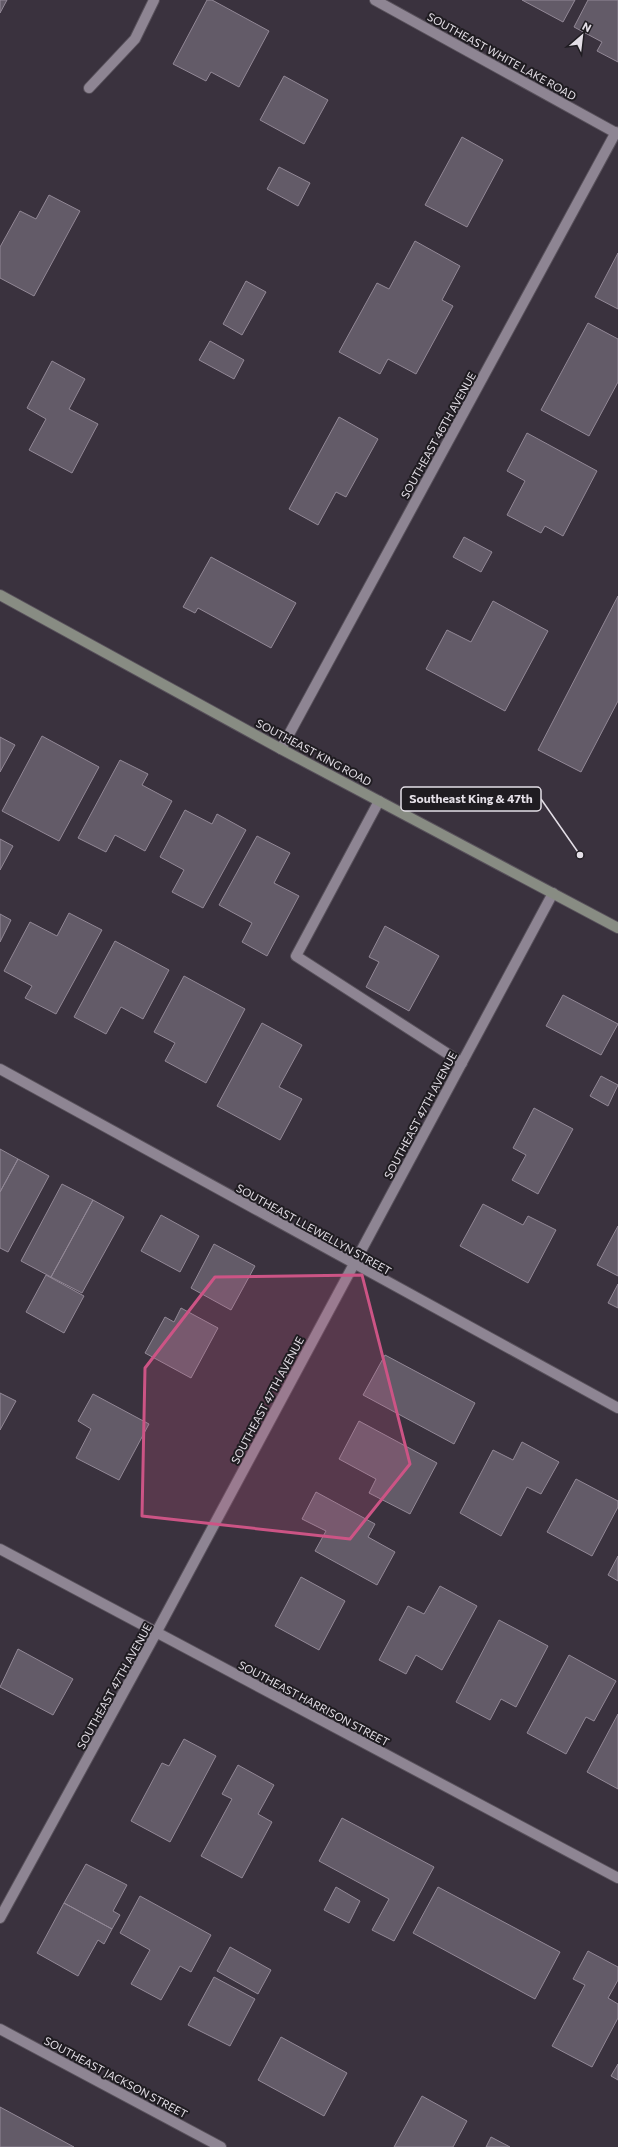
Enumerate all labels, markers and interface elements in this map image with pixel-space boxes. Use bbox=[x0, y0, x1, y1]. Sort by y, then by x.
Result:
street label: SOUTHEAST WHITE LAKE ROAD bbox=[425, 10, 579, 102]
north arrow bbox=[562, 16, 602, 56]
text: N bbox=[580, 19, 594, 34]
street label: SOUTHEAST 46TH AVENUE bbox=[398, 370, 478, 500]
street label: SOUTHEAST KING ROAD bbox=[254, 716, 374, 788]
callout: Southeast King & 47th bbox=[401, 787, 541, 811]
text: Southeast King & 47th bbox=[409, 791, 533, 805]
street label: SOUTHEAST 47TH AVENUE bbox=[381, 1049, 459, 1181]
street label: SOUTHEAST LLEWELLYN STREET bbox=[234, 1181, 394, 1277]
street label: SOUTHEAST 47TH AVENUE bbox=[228, 1334, 306, 1466]
street label: SOUTHEAST 47TH AVENUE bbox=[74, 1621, 154, 1751]
street label: SOUTHEAST HARRISON STREET bbox=[236, 1658, 392, 1748]
street label: SOUTHEAST JACKSON STREET bbox=[42, 2034, 190, 2121]

